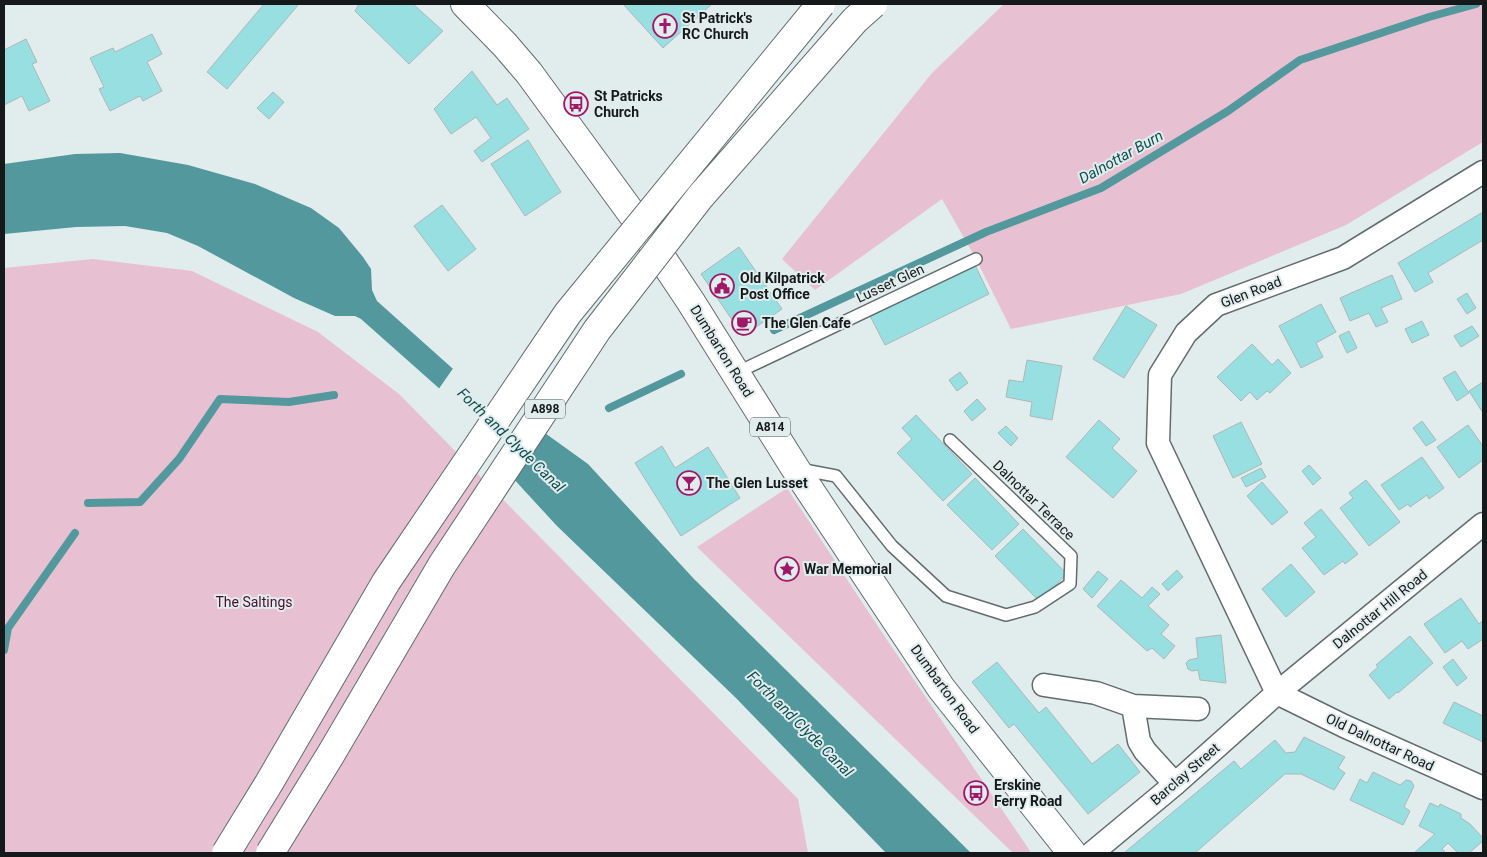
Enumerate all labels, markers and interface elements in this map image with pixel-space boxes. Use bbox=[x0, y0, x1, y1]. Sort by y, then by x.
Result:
place label: St Patrick's RC Church bbox=[682, 10, 752, 42]
church icon: St Patrick's RC Church bbox=[652, 13, 678, 39]
place label: St Patricks Church bbox=[594, 88, 663, 120]
bus stop icon: St Patricks Church bbox=[563, 91, 589, 117]
water label: Dalnottar Burn bbox=[1076, 126, 1166, 188]
street label: Lusset Glen bbox=[854, 260, 926, 306]
place label: Old Kilpatrick Post Office bbox=[740, 270, 825, 302]
public building icon: Old Kilpatrick Post Office bbox=[709, 273, 735, 299]
street label: Glen Road bbox=[1218, 273, 1284, 311]
street label: Dumbarton Road bbox=[687, 302, 757, 400]
cafe icon: The Glen Cafe bbox=[731, 310, 757, 336]
place label: The Glen Cafe bbox=[762, 315, 851, 331]
water label: Forth and Clyde Canal bbox=[454, 384, 569, 496]
road number: A898 bbox=[525, 399, 565, 418]
road number: A814 bbox=[750, 418, 790, 437]
street label: Dalnottar Terrace bbox=[990, 457, 1078, 543]
bar icon: The Glen Lusset bbox=[676, 470, 702, 496]
place label: The Glen Lusset bbox=[706, 475, 808, 491]
place icon: War Memorial bbox=[774, 556, 800, 582]
place label: War Memorial bbox=[804, 561, 892, 577]
street label: Dalnottar Hill Road bbox=[1330, 566, 1430, 652]
park label: The Saltings bbox=[215, 594, 293, 610]
street label: Dumbarton Road bbox=[908, 642, 982, 736]
water label: Forth and Clyde Canal bbox=[743, 667, 857, 781]
street label: Old Dalnottar Road bbox=[1323, 710, 1437, 774]
street label: Barclay Street bbox=[1147, 739, 1223, 808]
place label: Erskine Ferry Road bbox=[994, 777, 1062, 809]
bus stop icon: Erskine Ferry Road bbox=[963, 780, 989, 806]

